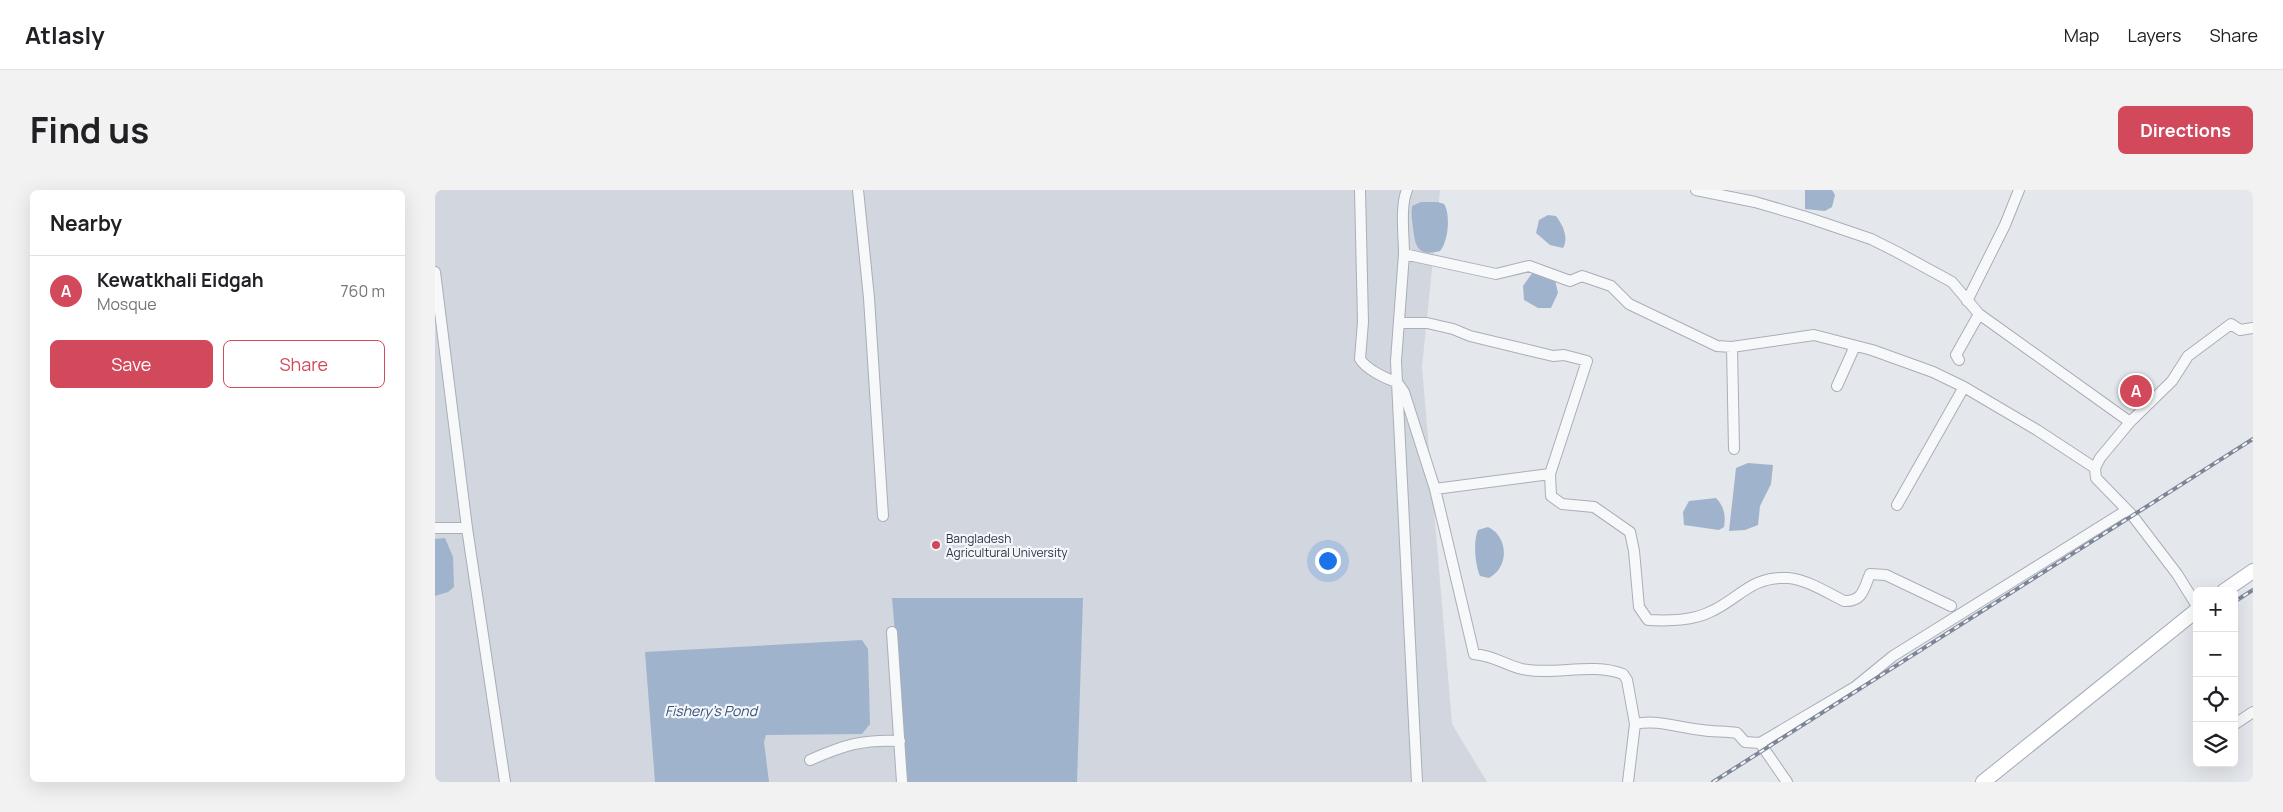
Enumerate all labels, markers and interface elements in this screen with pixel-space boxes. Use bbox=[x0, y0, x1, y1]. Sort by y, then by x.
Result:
text: Atlasly bbox=[25, 18, 105, 51]
text: Map bbox=[2064, 23, 2099, 47]
text: Layers bbox=[2127, 23, 2181, 47]
text: Share bbox=[2209, 23, 2258, 47]
text: Find us bbox=[30, 106, 149, 154]
button: Directions bbox=[2118, 106, 2253, 154]
text: Nearby bbox=[50, 209, 122, 237]
text: Kewatkhali Eidgah bbox=[97, 267, 264, 293]
text: A bbox=[61, 280, 71, 302]
text: 760 m bbox=[341, 280, 385, 302]
text: Mosque bbox=[97, 293, 157, 315]
button: Save bbox=[50, 340, 213, 388]
button: Share bbox=[223, 340, 385, 388]
pin: A bbox=[2120, 372, 2152, 410]
place label: Bangladesh Agricultural University bbox=[946, 530, 1068, 561]
marker: Bangladesh Agricultural University bbox=[930, 539, 942, 551]
your location bbox=[1315, 548, 1341, 574]
map controls bbox=[2193, 587, 2238, 767]
button: + bbox=[2193, 587, 2238, 632]
button: − bbox=[2193, 632, 2238, 677]
button: locate bbox=[2193, 677, 2238, 722]
water label: Fishery's Pond bbox=[665, 701, 759, 720]
button: layers bbox=[2193, 722, 2238, 767]

